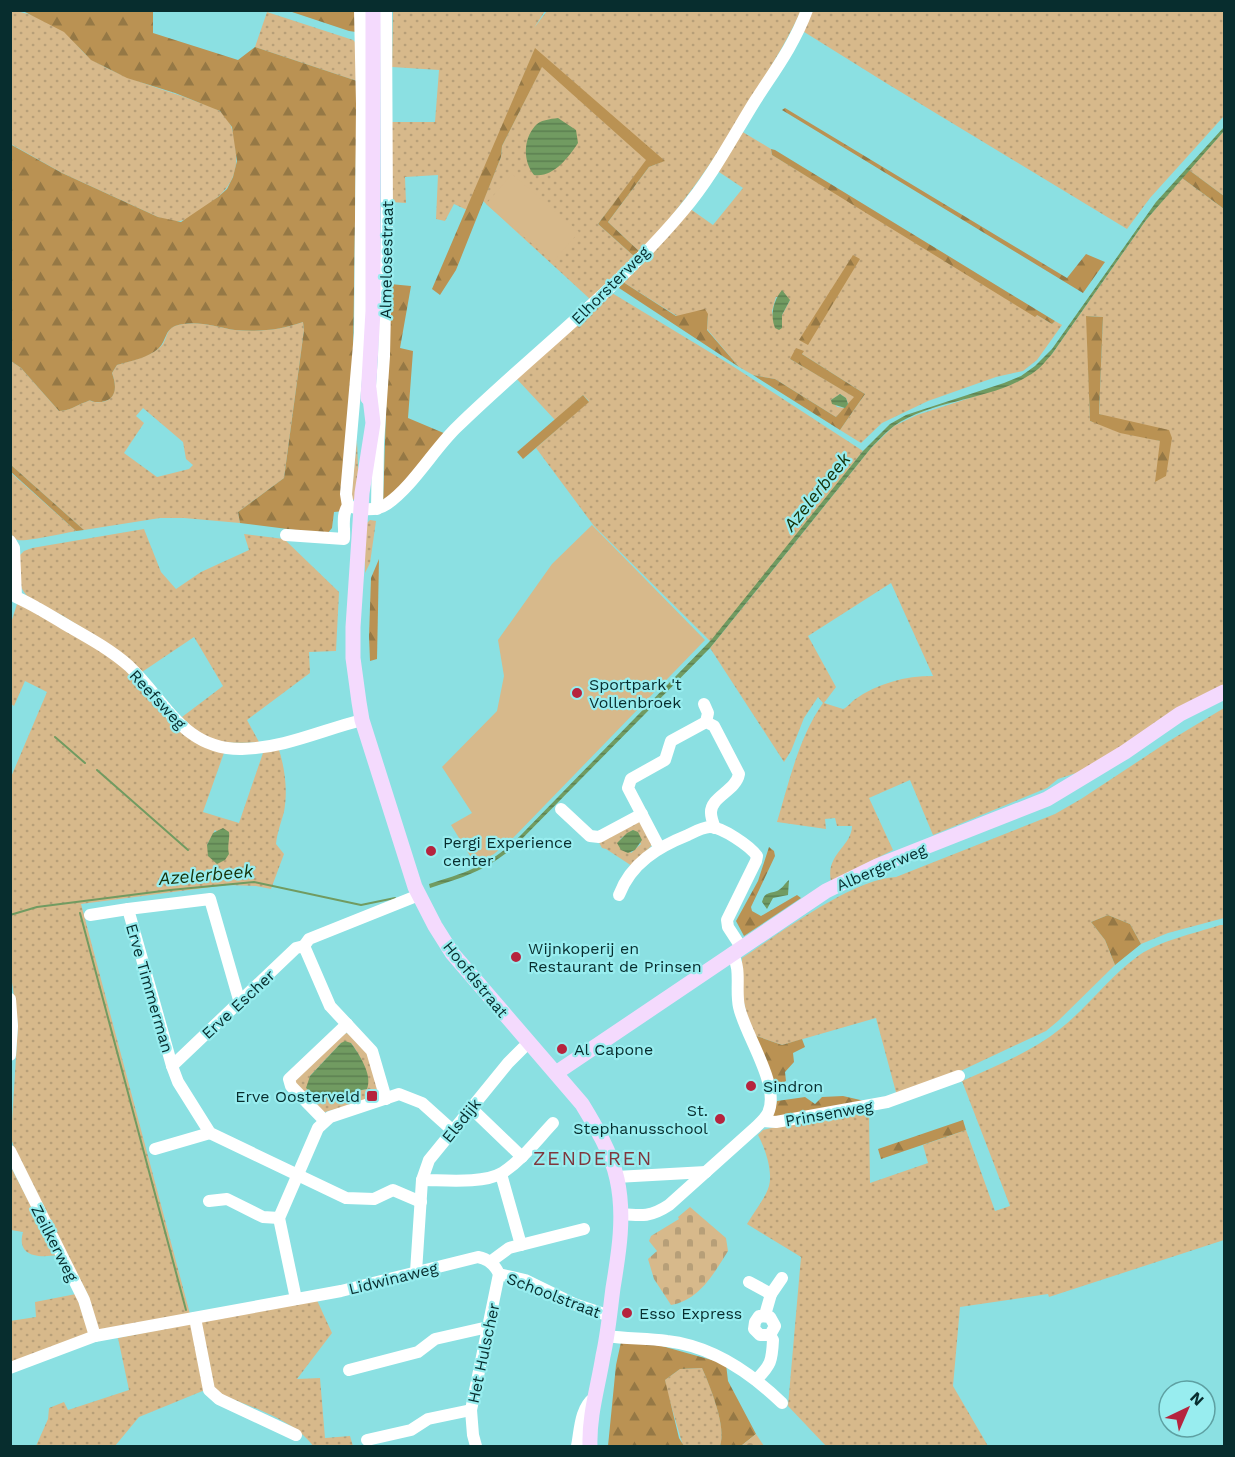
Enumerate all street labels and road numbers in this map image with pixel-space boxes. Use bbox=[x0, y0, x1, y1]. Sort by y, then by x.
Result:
street label: Almelosestraat bbox=[376, 201, 397, 319]
street label: Elhorsterweg bbox=[567, 242, 654, 328]
street label: Reefsweg bbox=[126, 666, 190, 733]
street label: Albergerweg bbox=[833, 840, 930, 895]
street label: Erve Timmerman bbox=[122, 921, 177, 1055]
street label: Hoofdstraat bbox=[439, 937, 512, 1022]
street label: Erve Escher bbox=[198, 965, 279, 1043]
street label: Elsdijk bbox=[438, 1094, 485, 1146]
street label: Prinsenweg bbox=[784, 1096, 875, 1131]
street label: Zeilkerweg bbox=[27, 1202, 82, 1285]
street label: Lidwinaweg bbox=[347, 1258, 440, 1299]
street label: Schoolstraat bbox=[504, 1269, 604, 1322]
street label: Het Hulscher bbox=[464, 1301, 504, 1405]

